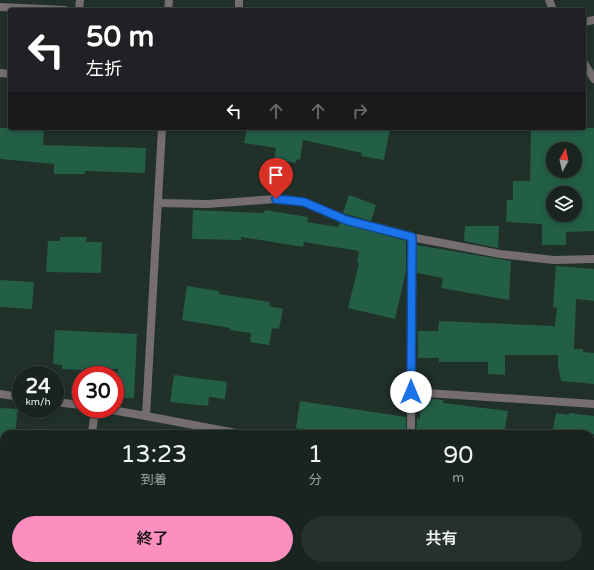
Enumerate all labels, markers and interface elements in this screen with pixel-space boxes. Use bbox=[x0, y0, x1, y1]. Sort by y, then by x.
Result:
text: 50 m bbox=[86, 20, 154, 54]
icon: left bbox=[20, 24, 72, 76]
text: 左折 bbox=[86, 58, 122, 80]
icon: left bbox=[223, 100, 245, 122]
icon: ahead bbox=[265, 100, 287, 122]
icon: ahead bbox=[307, 100, 329, 122]
icon: right bbox=[349, 100, 371, 122]
north arrow bbox=[546, 142, 582, 178]
map controls bbox=[546, 142, 582, 222]
pin bbox=[259, 158, 293, 199]
icon: arrive bbox=[265, 164, 287, 186]
button: layers bbox=[546, 186, 582, 222]
speed limit sign: 30 bbox=[72, 366, 124, 418]
position arrow bbox=[390, 371, 432, 413]
text: 24 bbox=[25, 375, 51, 399]
text: km/h bbox=[25, 396, 51, 408]
text: 13:23 bbox=[121, 440, 187, 469]
text: 1 bbox=[308, 440, 323, 469]
text: 90 bbox=[443, 441, 473, 470]
text: m bbox=[452, 470, 464, 486]
text: 到着 bbox=[141, 472, 167, 488]
text: 分 bbox=[309, 472, 322, 488]
button: 終了 bbox=[12, 516, 293, 562]
button: 共有 bbox=[301, 516, 582, 562]

